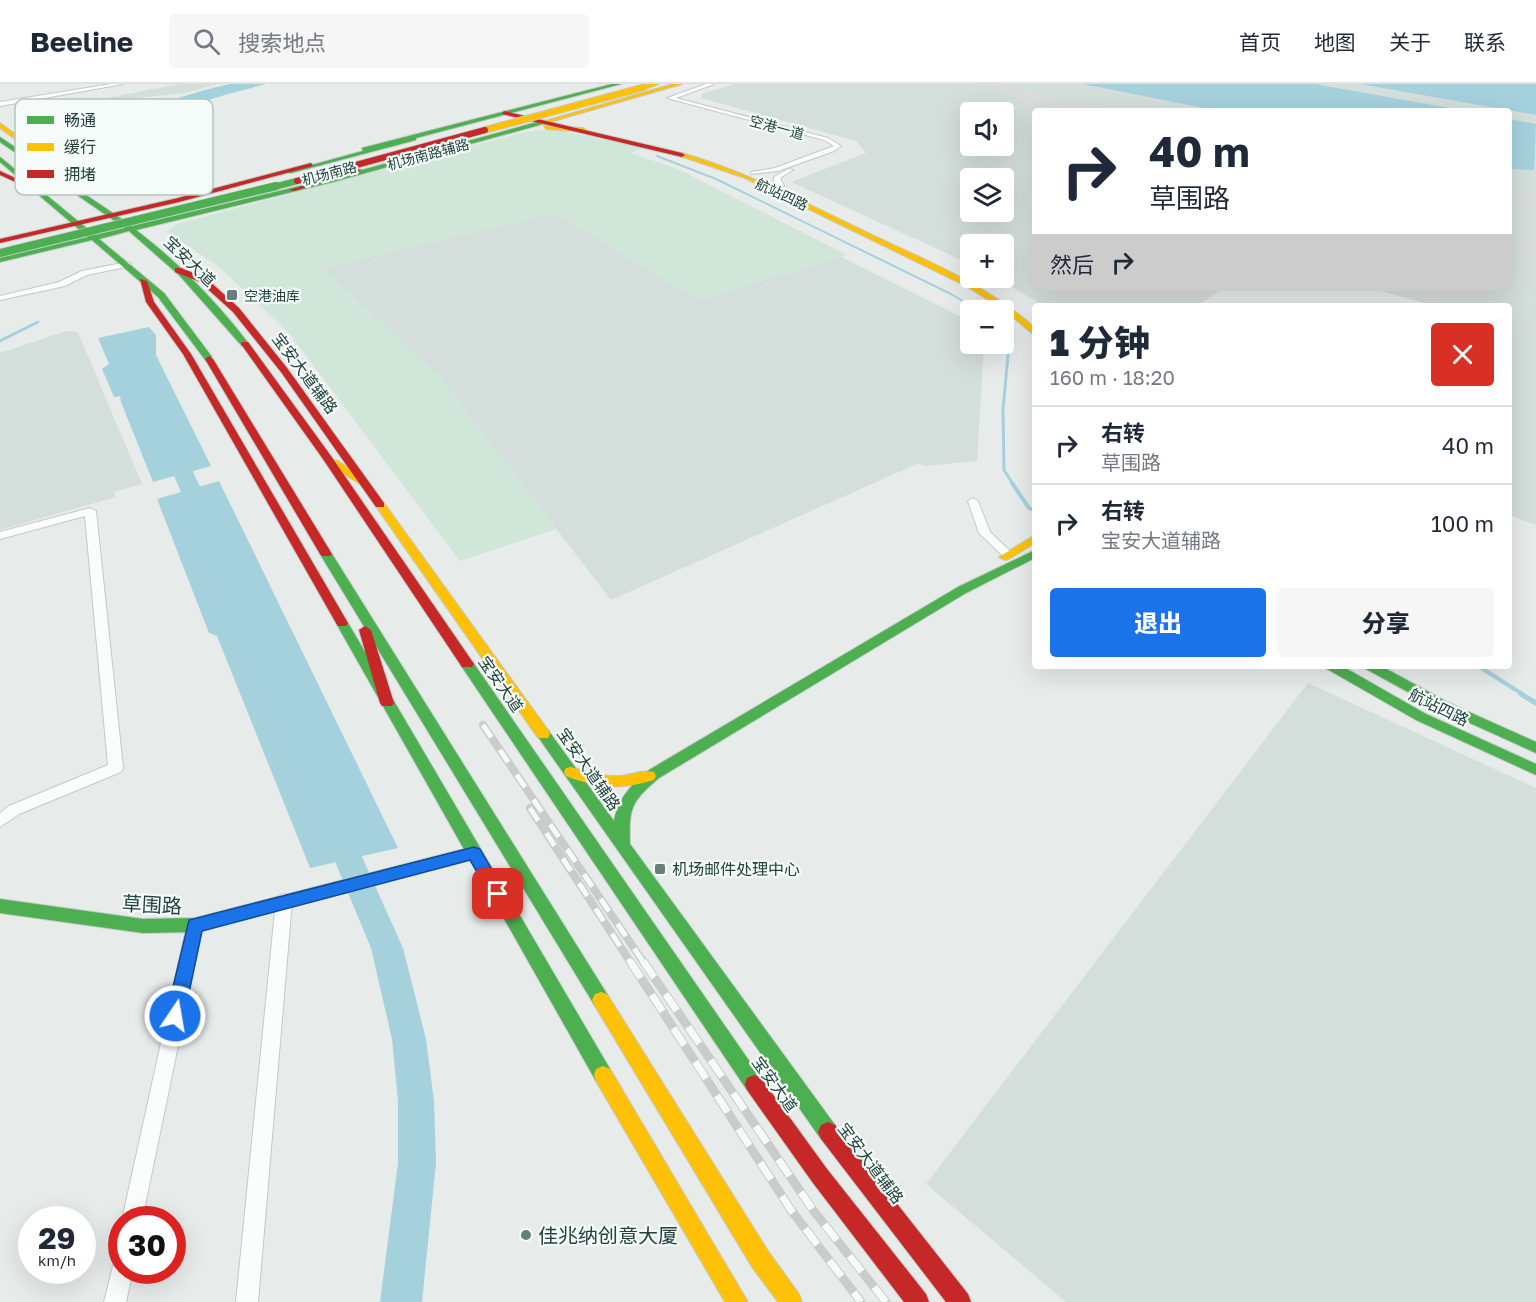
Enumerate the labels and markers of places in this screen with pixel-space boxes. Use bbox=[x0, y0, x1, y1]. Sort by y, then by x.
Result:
place label: 空港油库 bbox=[244, 287, 300, 304]
marker: 空港油库 bbox=[225, 288, 239, 302]
place label: 机场邮件处理中心 bbox=[672, 859, 800, 879]
marker: 机场邮件处理中心 bbox=[653, 862, 667, 876]
pin bbox=[472, 868, 523, 919]
place label: 佳兆纳创意大厦 bbox=[538, 1223, 678, 1247]
marker: 佳兆纳创意大厦 bbox=[519, 1228, 533, 1242]

